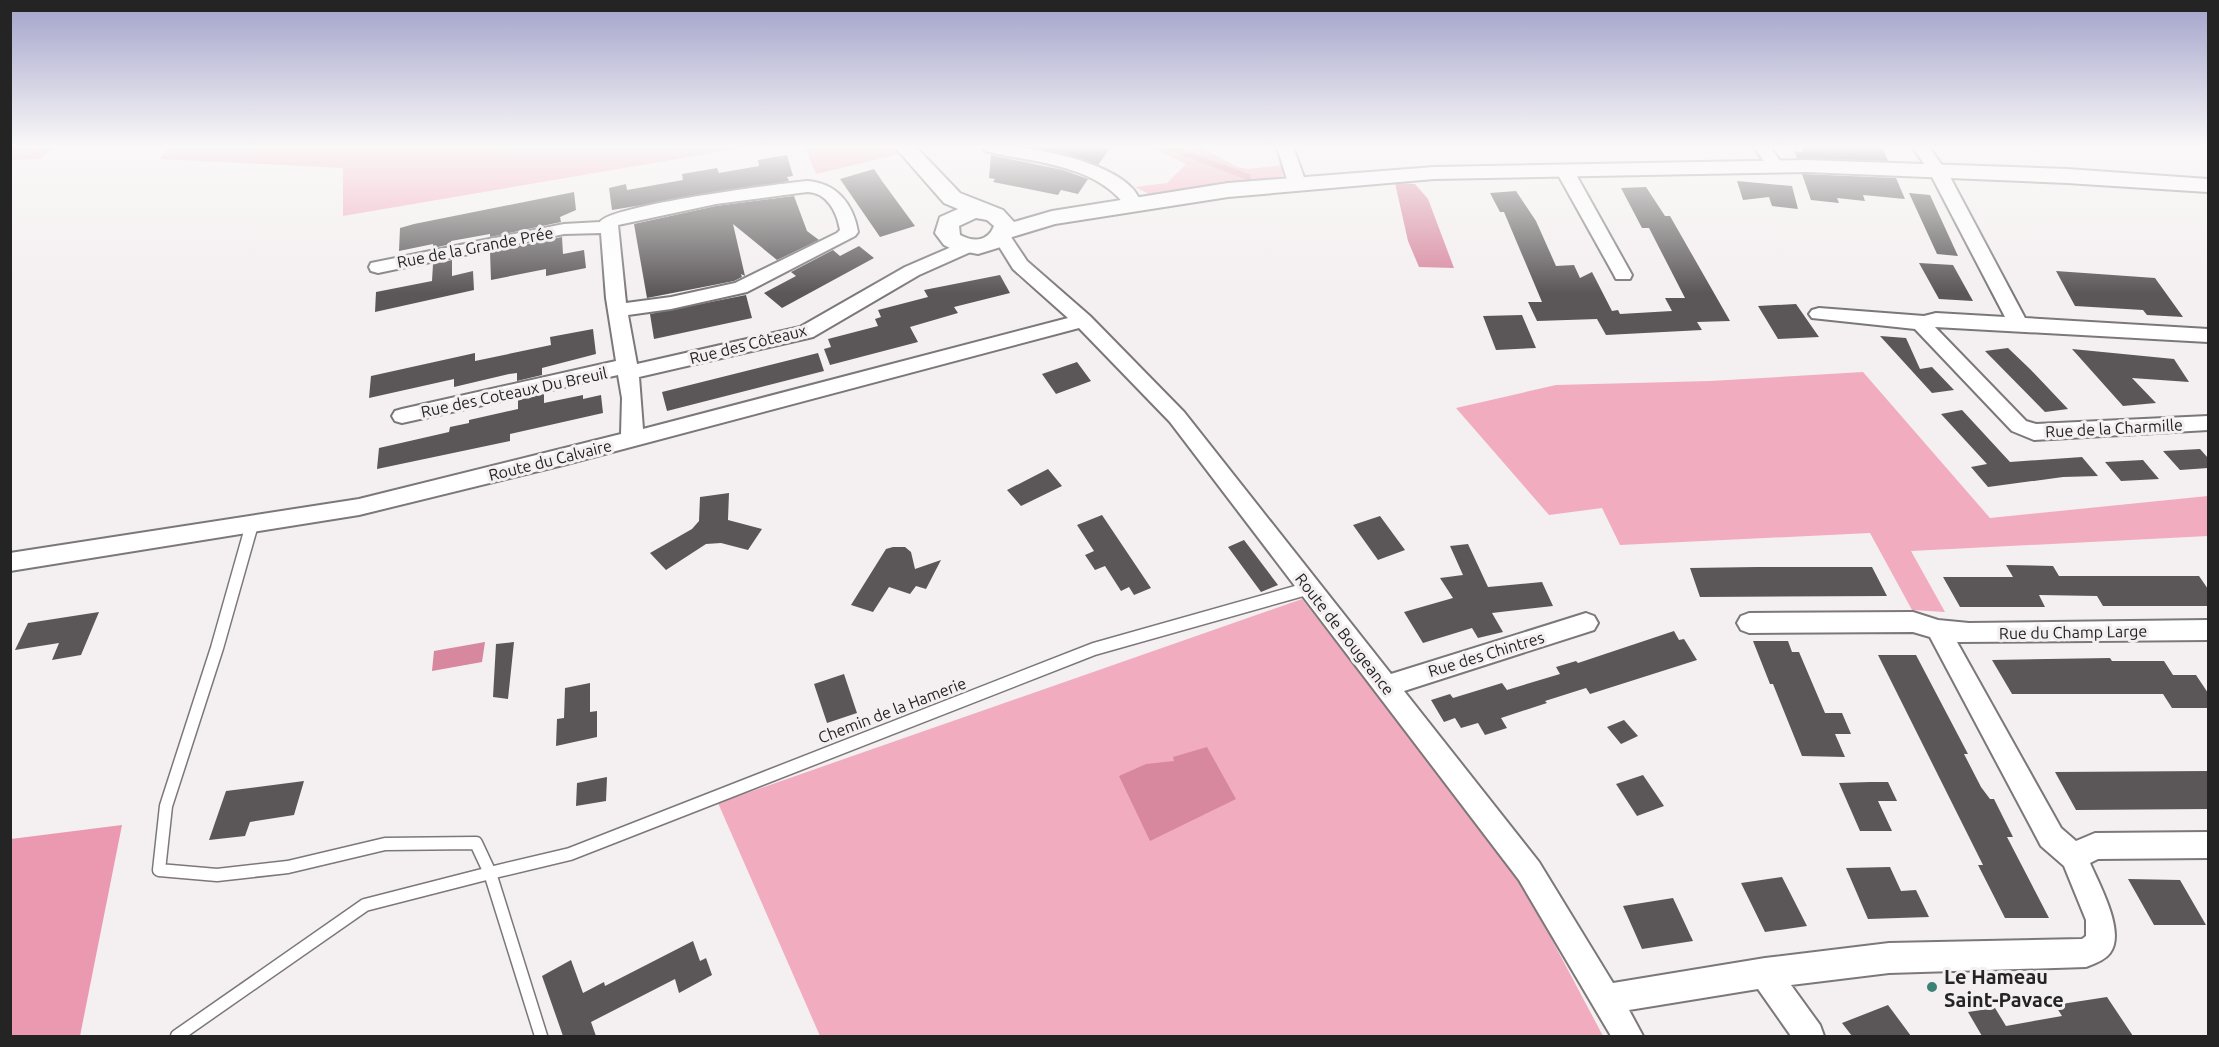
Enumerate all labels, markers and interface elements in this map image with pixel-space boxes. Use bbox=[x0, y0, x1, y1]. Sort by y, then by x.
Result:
street label: Rue de la Grande Prée bbox=[395, 223, 555, 271]
street label: Rue des Côteaux bbox=[688, 321, 808, 367]
street label: Rue des Coteaux Du Breuil bbox=[419, 363, 609, 421]
street label: Rue de la Charmille bbox=[2045, 415, 2183, 441]
street label: Route du Calvaire bbox=[487, 436, 613, 484]
street label: Route de Bougeance bbox=[1292, 570, 1398, 698]
street label: Rue du Champ Large bbox=[1999, 622, 2147, 642]
street label: Rue des Chintres bbox=[1426, 628, 1546, 680]
street label: Chemin de la Hamerie bbox=[815, 673, 969, 747]
place label: Le Hameau Saint-Pavace bbox=[1944, 965, 2064, 1011]
marker: Le Hameau Saint-Pavace bbox=[1925, 980, 1939, 994]

